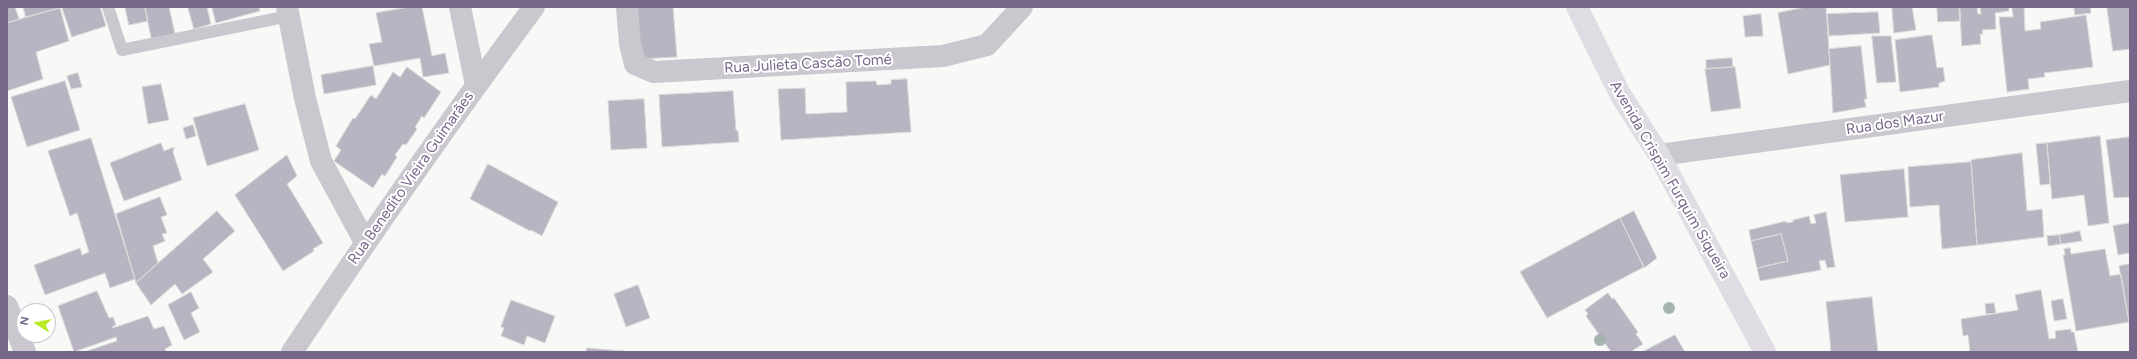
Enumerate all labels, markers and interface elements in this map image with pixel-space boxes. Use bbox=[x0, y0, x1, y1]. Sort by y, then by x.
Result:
street label: Rua Julieta Cascão Tomé bbox=[724, 51, 892, 77]
street label: Avenida Crispim Furquim Siqueira bbox=[1606, 78, 1734, 282]
street label: Rua Benedito Vieira Guimarães bbox=[344, 88, 478, 268]
street label: Rua dos Mazur bbox=[1845, 107, 1945, 139]
north arrow bbox=[16, 303, 56, 343]
text: N bbox=[18, 315, 32, 326]

